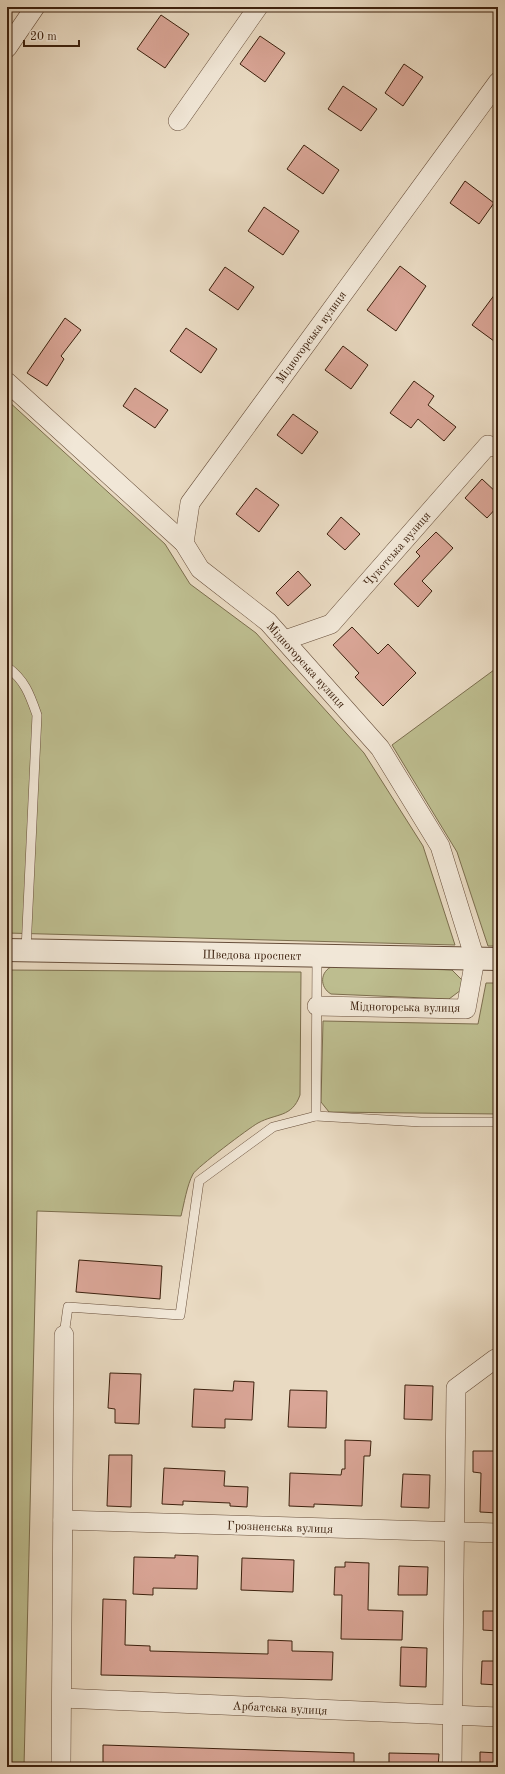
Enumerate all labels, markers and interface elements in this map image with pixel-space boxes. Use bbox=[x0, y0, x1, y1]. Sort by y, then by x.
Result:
scale bar bbox=[24, 22, 79, 48]
text: 20 m bbox=[30, 31, 57, 43]
street label: Мідногорська вулиця bbox=[274, 289, 349, 386]
street label: Чукотська вулиця bbox=[362, 510, 433, 589]
street label: Мідногорська вулиця bbox=[264, 620, 348, 711]
street label: Шведова проспект bbox=[202, 949, 302, 963]
street label: Мідногорська вулиця bbox=[350, 1000, 460, 1015]
street label: Грозненська вулиця bbox=[227, 1520, 333, 1536]
street label: Арбатська вулиця bbox=[232, 1701, 328, 1717]

